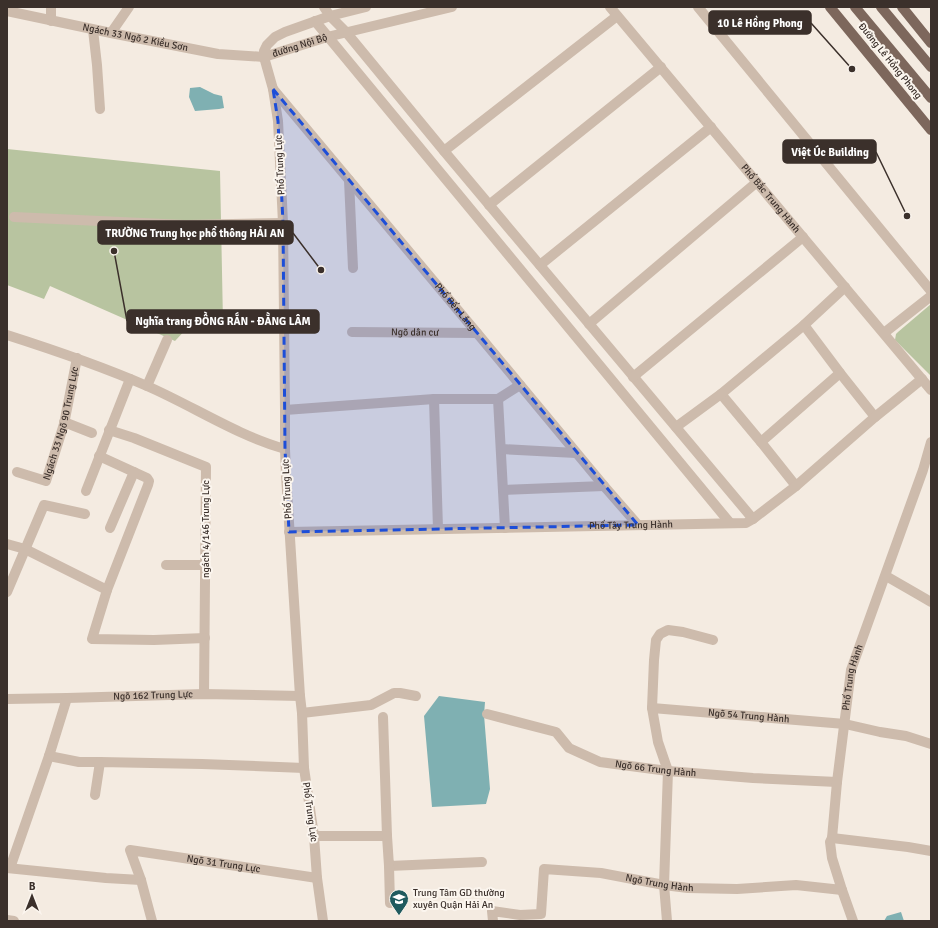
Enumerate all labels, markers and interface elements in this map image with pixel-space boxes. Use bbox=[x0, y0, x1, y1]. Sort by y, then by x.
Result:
callout: 10 Lê Hồng Phong bbox=[709, 11, 811, 34]
text: 10 Lê Hồng Phong bbox=[717, 15, 803, 30]
street label: Ngách 33 Ngõ 2 Kiều Sơn bbox=[81, 21, 189, 54]
street label: Đường Lê Hồng Phong bbox=[856, 21, 924, 101]
street label: đường Nội Bộ bbox=[271, 31, 329, 60]
street label: Phố Trung Lực bbox=[272, 134, 288, 195]
callout: Việt Úc Building bbox=[783, 140, 876, 163]
text: Việt Úc Building bbox=[791, 145, 869, 159]
street label: Phố Bắc Trung Hành bbox=[738, 162, 803, 235]
callout: TRƯỜNG Trung học phổ thông HẢI AN bbox=[98, 221, 293, 244]
text: TRƯỜNG Trung học phổ thông HẢI AN bbox=[106, 226, 284, 240]
street label: Phố Bến Láng bbox=[432, 281, 478, 333]
callout: Nghĩa trang ĐỒNG RẮN - ĐẰNG LÂM bbox=[127, 310, 319, 333]
text: Nghĩa trang ĐỒNG RẮN - ĐẰNG LÂM bbox=[135, 311, 311, 328]
street label: Ngõ dân cư bbox=[391, 326, 439, 339]
street label: Ngách 33 Ngõ 90 Trung Lực bbox=[41, 365, 81, 482]
street label: Phố Trung Lực bbox=[279, 458, 295, 519]
street label: ngách 4/146 Trung Lực bbox=[200, 480, 212, 578]
street label: Phố Tây Trung Hành bbox=[589, 518, 673, 532]
street label: Phố Trung Hành bbox=[840, 643, 866, 711]
street label: Ngõ 162 Trung Lực bbox=[113, 688, 193, 703]
street label: Ngõ 54 Trung Hành bbox=[707, 707, 790, 725]
street label: Ngõ 66 Trung Hành bbox=[614, 758, 697, 779]
street label: Phố Trung Lực bbox=[300, 781, 320, 843]
street label: Ngõ 31 Trung Lực bbox=[186, 853, 261, 875]
street label: Ngõ Trung Hành bbox=[624, 872, 694, 894]
north arrow bbox=[12, 876, 52, 916]
text: B bbox=[29, 880, 36, 893]
place label: Trung Tâm GD thường xuyên Quận Hải An bbox=[413, 887, 505, 911]
school or university icon: Trung Tâm GD thường xuyên Quận Hải An bbox=[388, 888, 410, 916]

